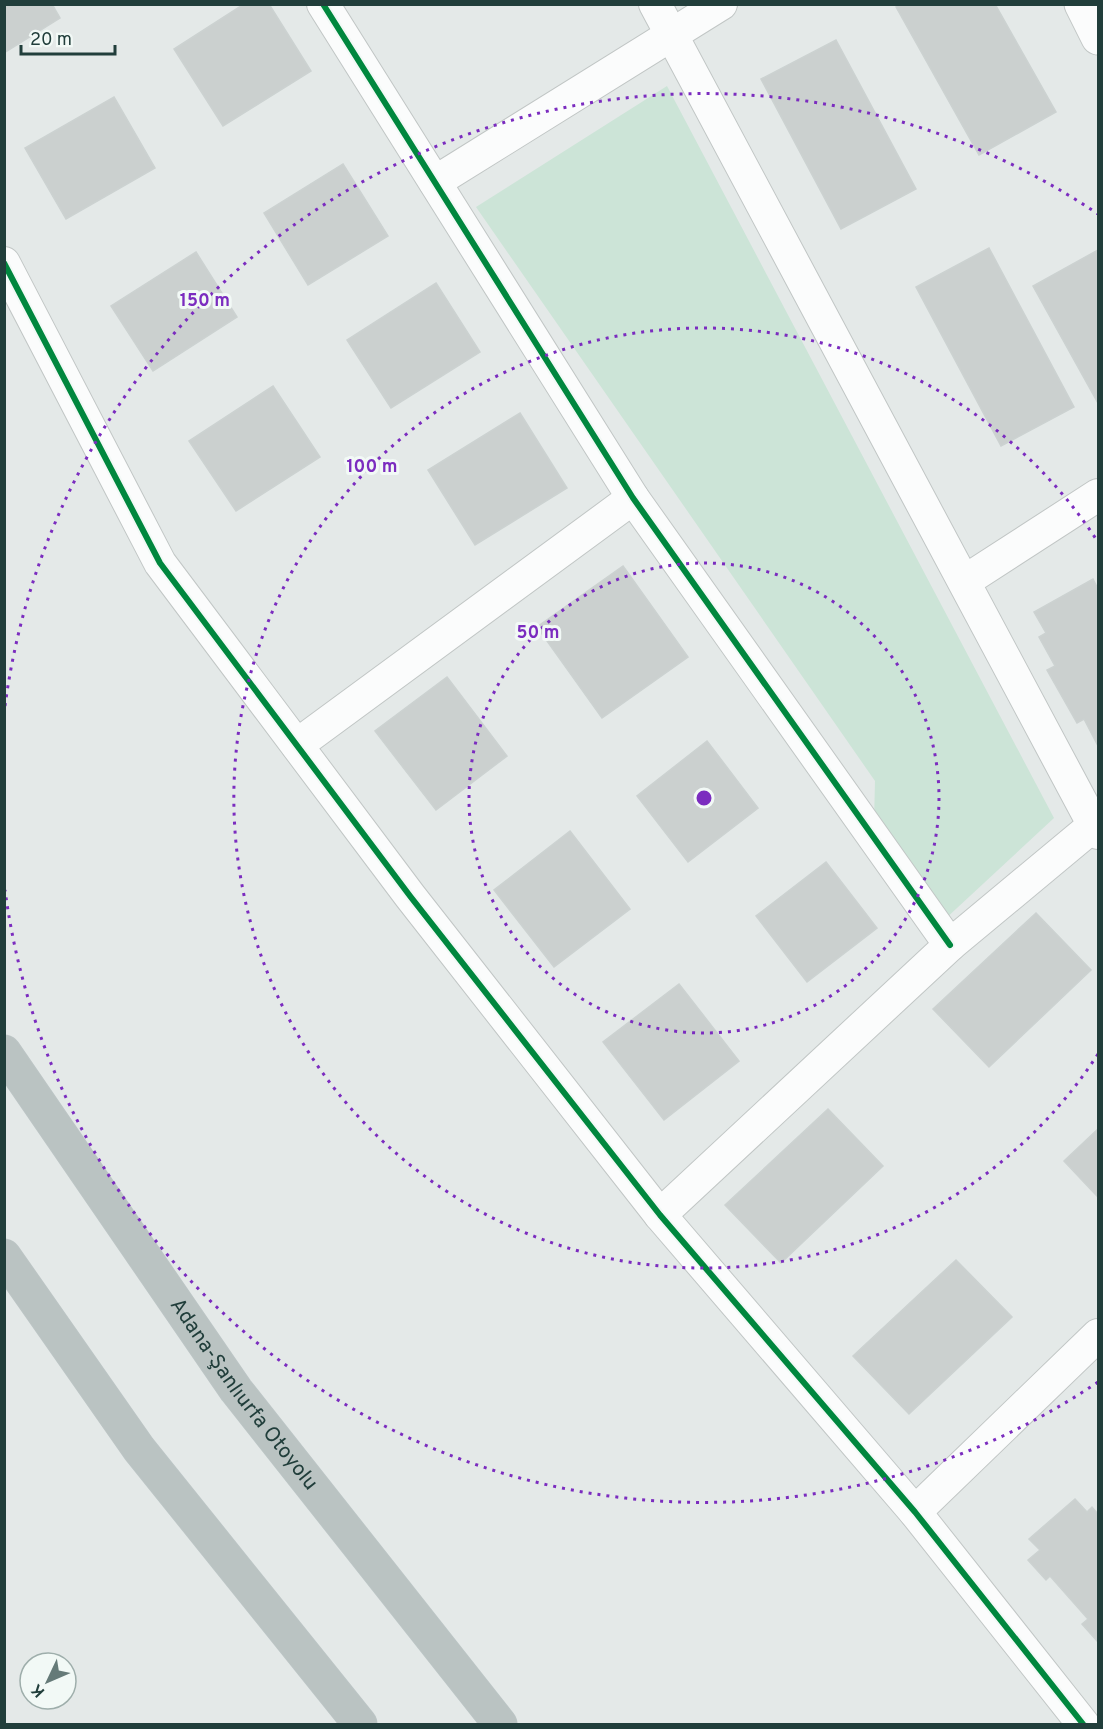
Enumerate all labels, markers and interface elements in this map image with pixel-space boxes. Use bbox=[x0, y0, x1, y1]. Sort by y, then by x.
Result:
scale bar bbox=[21, 18, 116, 56]
text: 20 m bbox=[30, 29, 72, 52]
text: 150 m bbox=[180, 290, 230, 313]
text: 100 m bbox=[346, 456, 398, 479]
text: 50 m bbox=[516, 622, 560, 645]
centre of rings bbox=[694, 788, 714, 808]
street label: Adana-Şanlıurfa Otoyolu bbox=[164, 1293, 324, 1496]
north arrow bbox=[18, 1651, 78, 1711]
text: K bbox=[28, 1679, 50, 1701]

